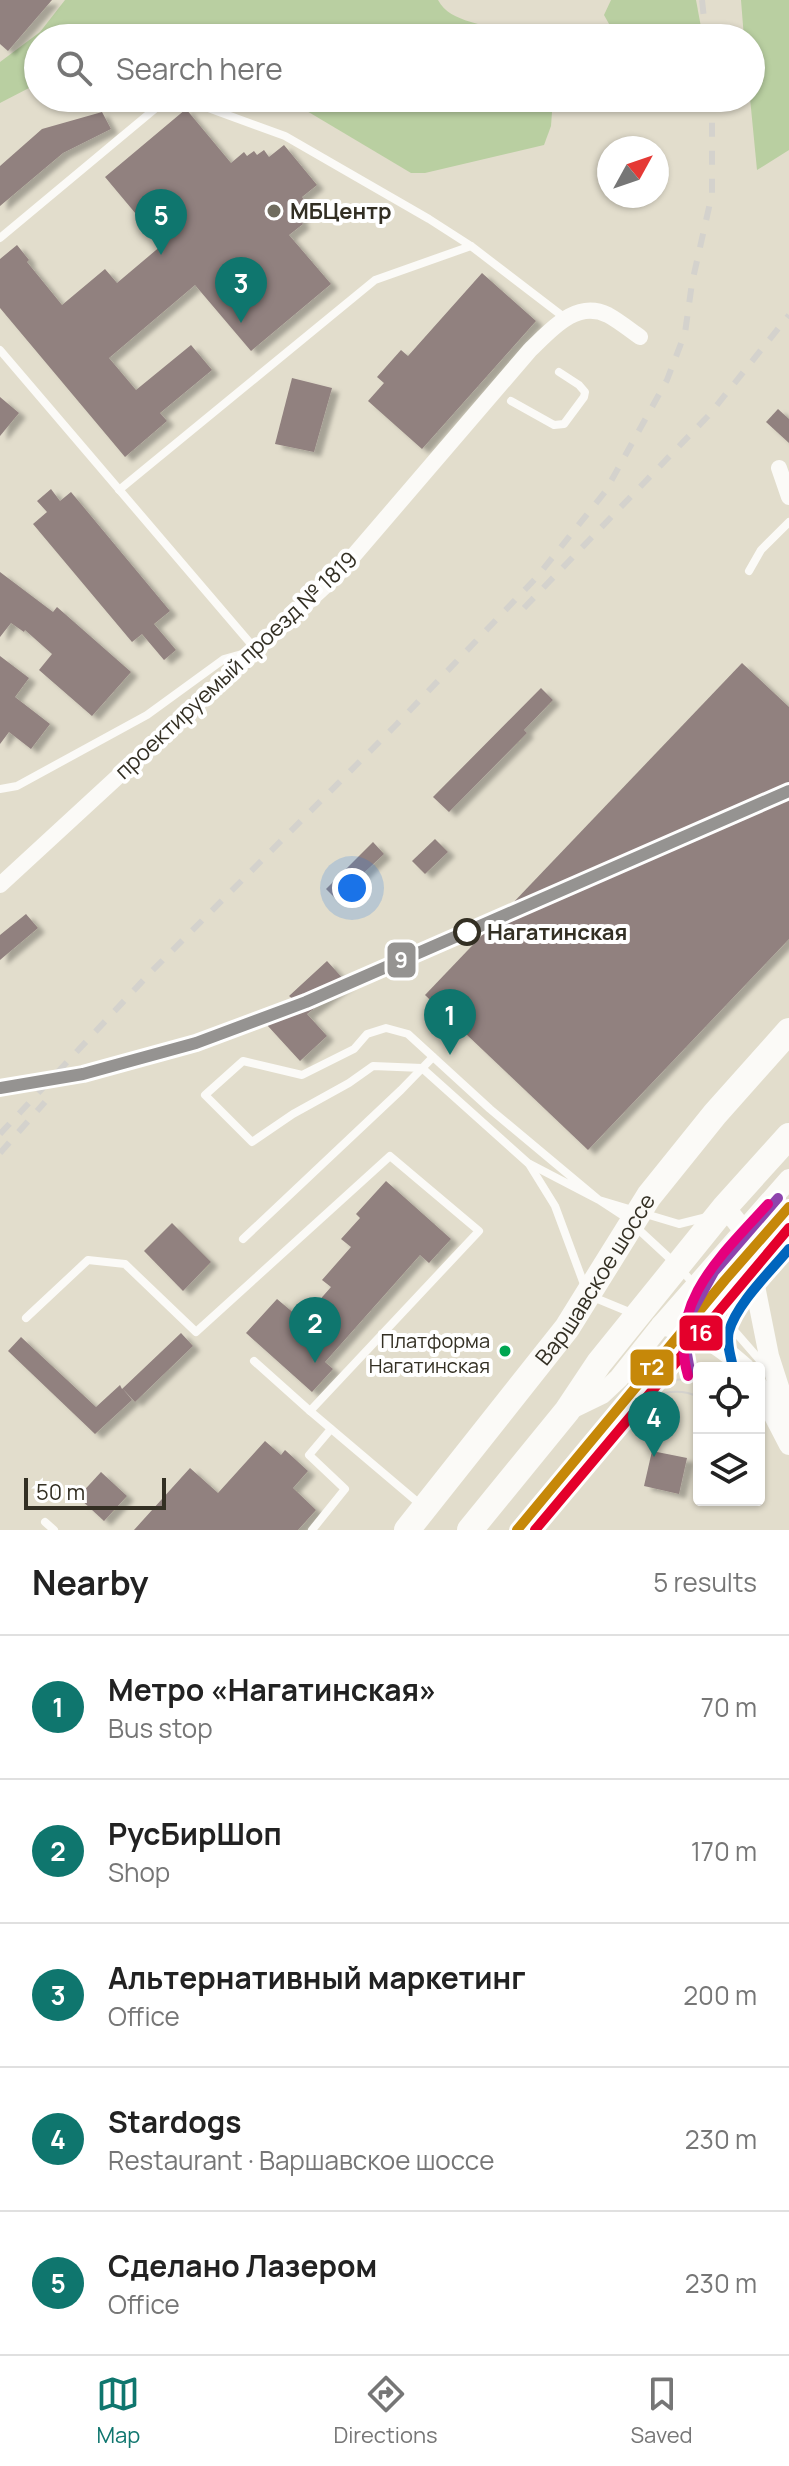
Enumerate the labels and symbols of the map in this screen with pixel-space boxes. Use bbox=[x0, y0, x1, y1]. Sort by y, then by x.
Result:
north arrow bbox=[597, 136, 669, 208]
pin: 5 bbox=[135, 189, 187, 255]
place label: МБЦентр bbox=[290, 196, 392, 226]
marker: МБЦентр bbox=[265, 202, 283, 220]
pin: 3 bbox=[215, 257, 267, 323]
street label: проектируемый проезд № 1819 bbox=[108, 544, 364, 786]
your location bbox=[332, 868, 372, 908]
place label: Нагатинская bbox=[487, 917, 627, 947]
marker: Нагатинская bbox=[454, 919, 480, 945]
line badge: 9 bbox=[386, 941, 417, 979]
text: 9 bbox=[394, 945, 408, 975]
pin: 1 bbox=[424, 989, 476, 1055]
street label: Варшавское шоссе bbox=[528, 1188, 662, 1371]
pin: 2 bbox=[289, 1297, 341, 1363]
line badge: 16 bbox=[678, 1314, 724, 1352]
text: 16 bbox=[689, 1318, 713, 1348]
place label: Платформа Нагатинская bbox=[369, 1327, 490, 1379]
marker: Платформа Нагатинская bbox=[497, 1343, 513, 1359]
line badge: т2 bbox=[629, 1348, 675, 1387]
text: т2 bbox=[640, 1352, 664, 1382]
pin: 4 bbox=[628, 1391, 680, 1457]
scale bar bbox=[24, 1474, 166, 1510]

